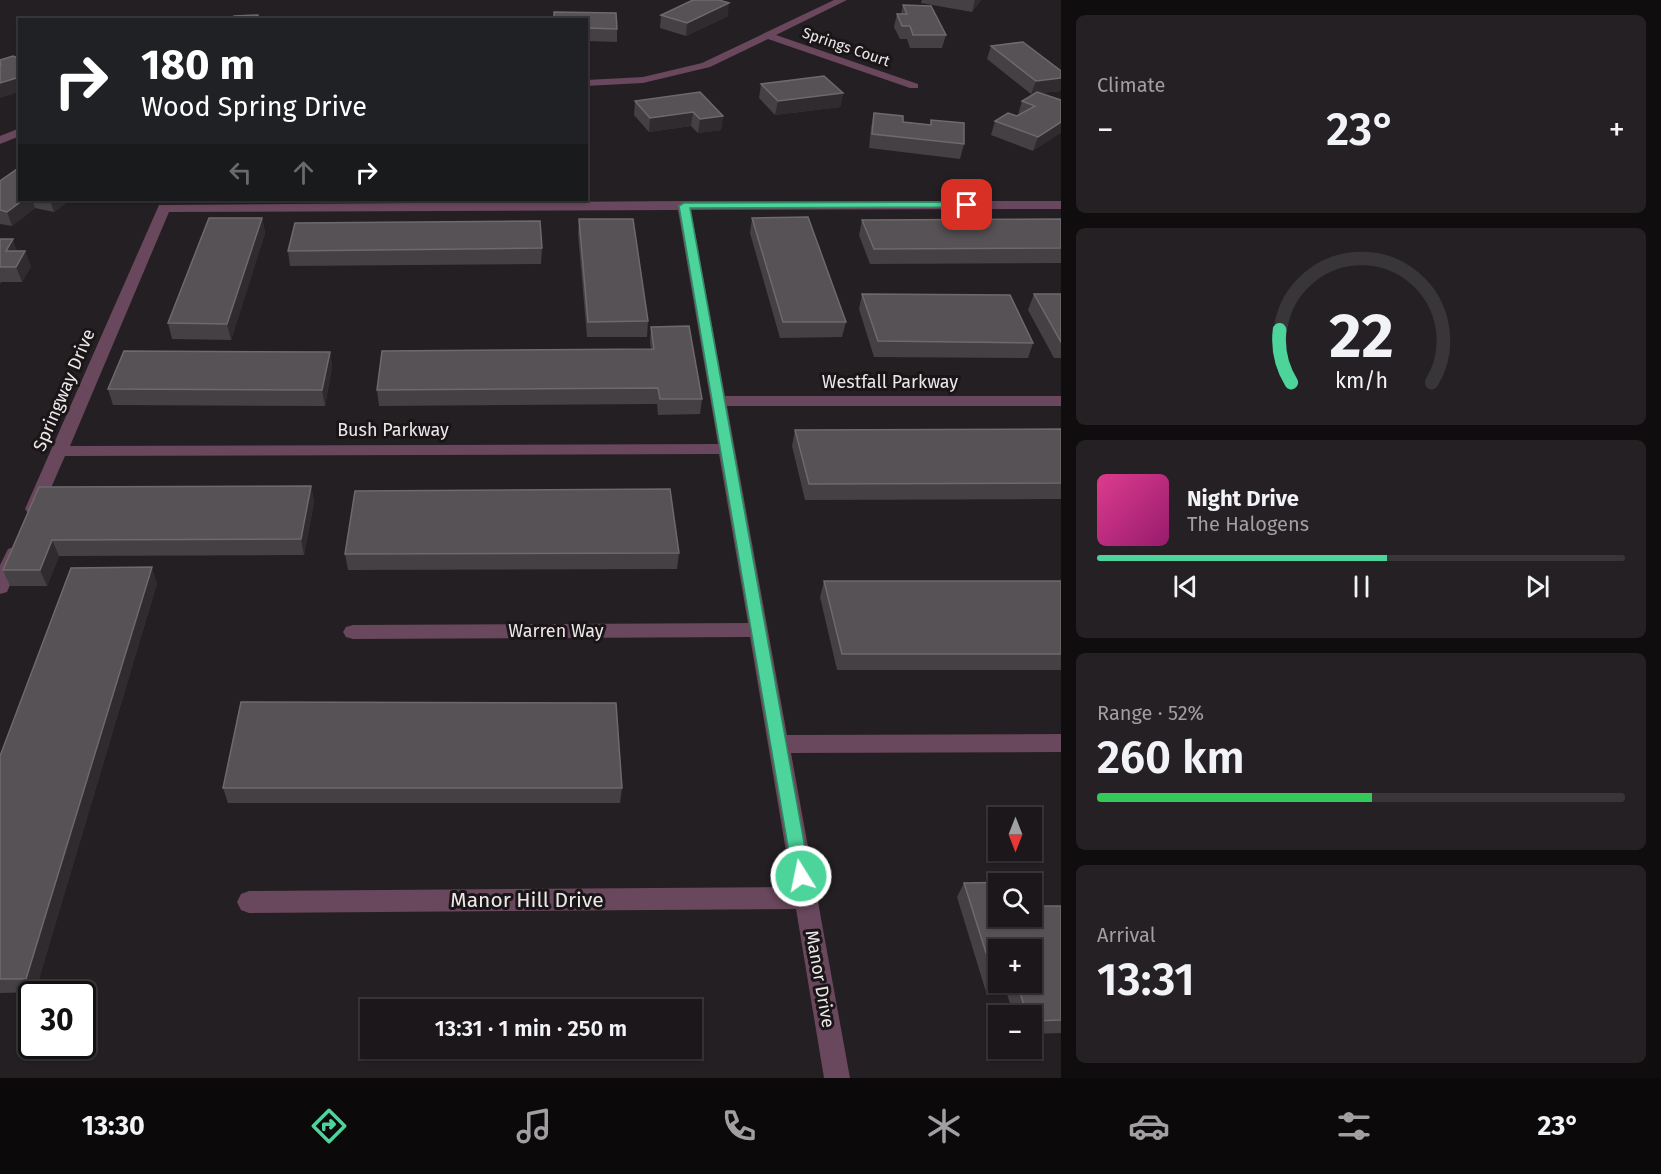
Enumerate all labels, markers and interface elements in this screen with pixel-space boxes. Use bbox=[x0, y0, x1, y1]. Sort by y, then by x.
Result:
street label: Springs Court bbox=[800, 24, 893, 71]
text: 180 m bbox=[141, 40, 255, 90]
icon: right bbox=[42, 42, 120, 120]
text: Climate bbox=[1097, 73, 1165, 97]
text: Wood Spring Drive bbox=[141, 91, 367, 123]
text: 23° bbox=[1326, 103, 1396, 157]
text: − bbox=[1097, 110, 1114, 150]
text: + bbox=[1609, 110, 1625, 150]
icon: left bbox=[224, 156, 257, 189]
icon: ahead bbox=[287, 156, 320, 189]
icon: right bbox=[350, 156, 383, 189]
pin bbox=[941, 179, 992, 230]
icon: arrive bbox=[950, 188, 983, 221]
text: 22 bbox=[1329, 300, 1393, 375]
street label: Springway Drive bbox=[28, 326, 100, 454]
text: km/h bbox=[1334, 369, 1388, 395]
street label: Westfall Parkway bbox=[822, 371, 958, 393]
street label: Bush Parkway bbox=[337, 419, 449, 441]
text: Night Drive bbox=[1187, 485, 1299, 512]
text: The Halogens bbox=[1187, 512, 1309, 536]
icon: previous bbox=[1169, 570, 1202, 603]
icon: pause bbox=[1345, 570, 1378, 603]
icon: next bbox=[1521, 570, 1554, 603]
street label: Warren Way bbox=[508, 620, 604, 642]
text: Range · 52% bbox=[1097, 701, 1204, 725]
text: 260 km bbox=[1097, 731, 1245, 785]
north arrow bbox=[988, 807, 1042, 861]
map controls bbox=[988, 807, 1042, 1059]
position arrow bbox=[769, 844, 833, 908]
button: search bbox=[988, 873, 1042, 927]
street label: Manor Hill Drive bbox=[450, 887, 604, 913]
text: Arrival bbox=[1097, 923, 1156, 947]
street label: Manor Drive bbox=[801, 928, 839, 1030]
button: + bbox=[988, 939, 1042, 993]
text: 13:31 bbox=[1097, 953, 1195, 1007]
speed limit sign: 30 bbox=[18, 981, 96, 1059]
button: − bbox=[988, 1005, 1042, 1059]
text: 13:31 · 1 min · 250 m bbox=[435, 1015, 627, 1042]
icon: directions bbox=[308, 1105, 350, 1147]
icon: music bbox=[513, 1105, 555, 1147]
icon: phone bbox=[718, 1105, 760, 1147]
icon: climate bbox=[923, 1105, 965, 1147]
icon: car bbox=[1128, 1105, 1170, 1147]
icon: filters bbox=[1333, 1105, 1375, 1147]
text: 13:30 bbox=[81, 1110, 145, 1142]
text: 23° bbox=[1537, 1110, 1579, 1142]

